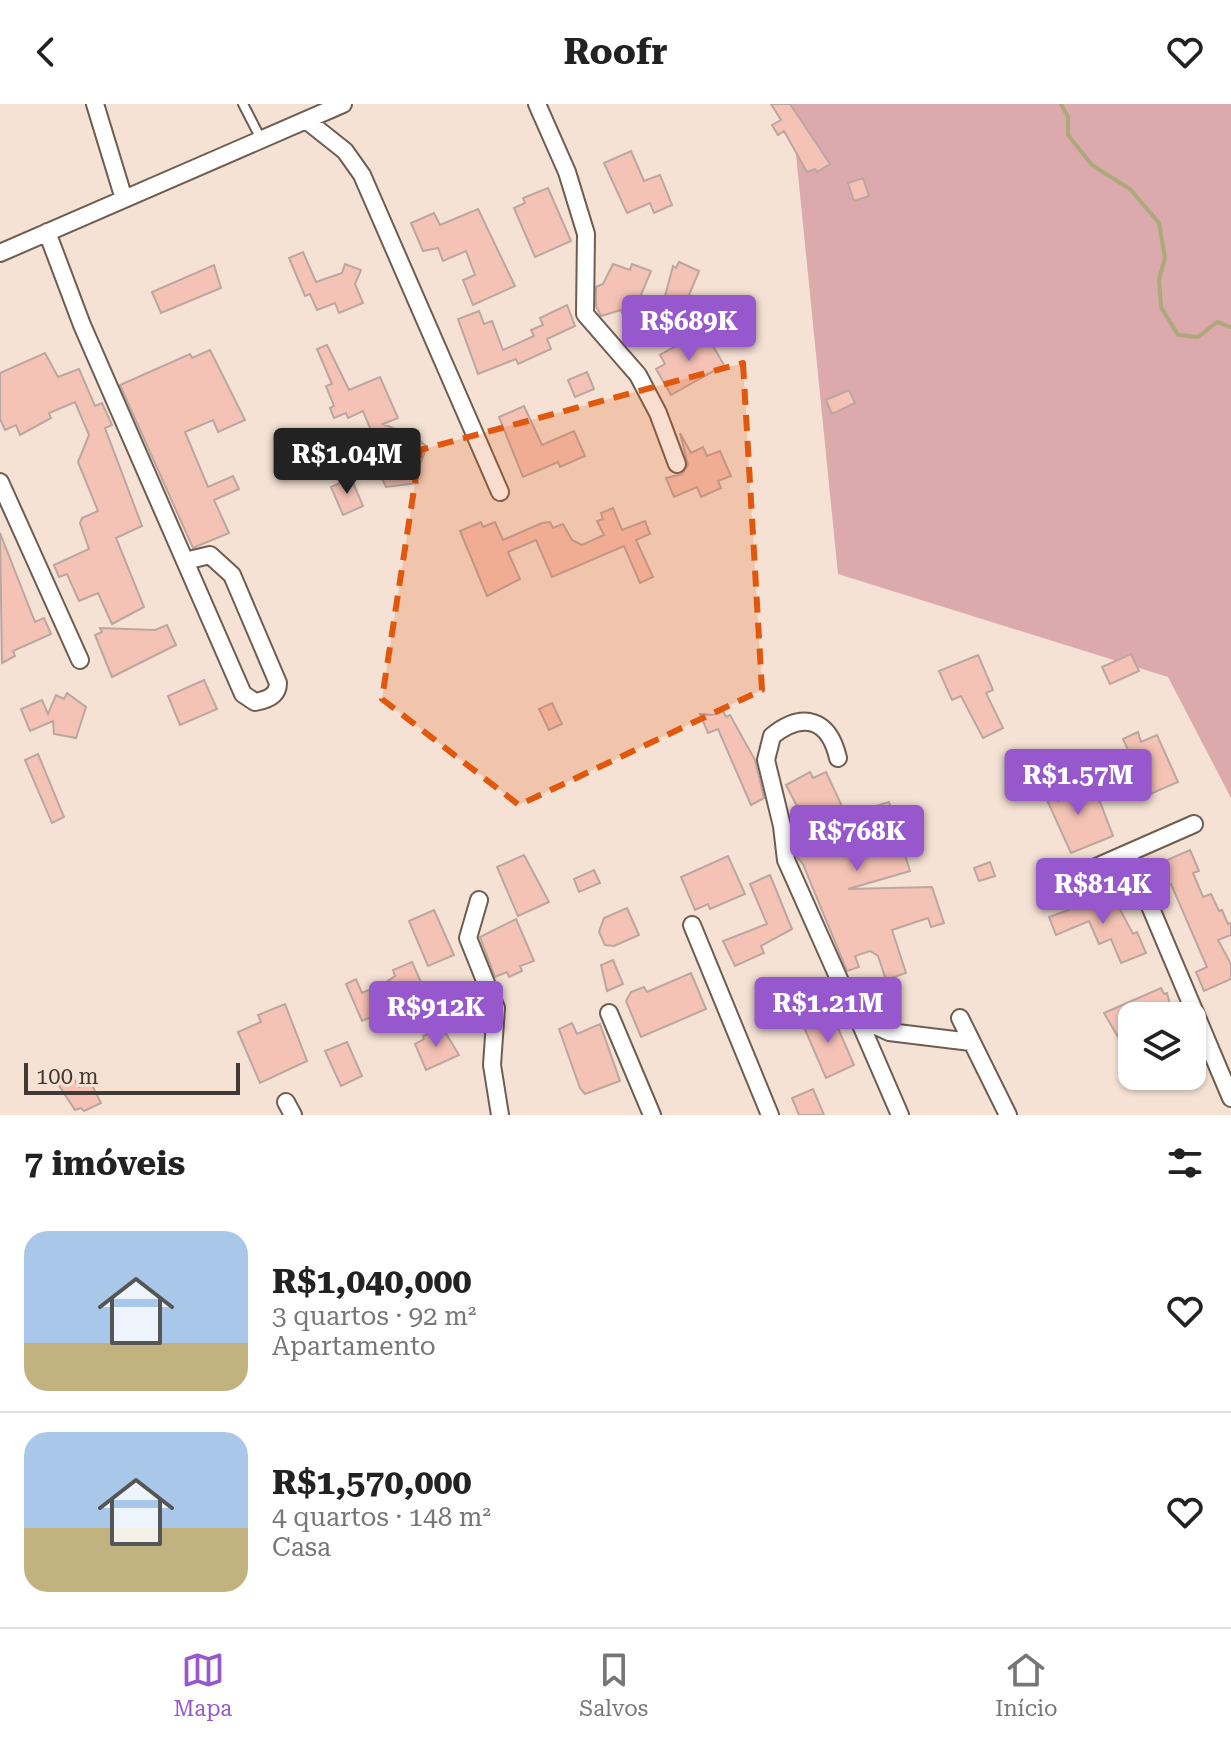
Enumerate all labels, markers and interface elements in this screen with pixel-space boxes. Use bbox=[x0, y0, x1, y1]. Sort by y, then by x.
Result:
icon: back bbox=[24, 30, 68, 74]
icon: heart bbox=[1163, 30, 1207, 74]
text: Roofr bbox=[563, 31, 668, 73]
pin: R$689K bbox=[624, 295, 754, 363]
text: R$689K bbox=[640, 306, 738, 336]
pin: R$1.04M bbox=[273, 428, 421, 496]
text: R$1.04M bbox=[292, 439, 402, 469]
pin: R$1.57M bbox=[1004, 749, 1152, 817]
text: R$1.57M bbox=[1023, 760, 1133, 790]
pin: R$768K bbox=[792, 805, 922, 873]
text: R$768K bbox=[808, 816, 906, 846]
pin: R$814K bbox=[1038, 858, 1168, 926]
text: R$814K bbox=[1054, 869, 1152, 899]
pin: R$1.21M bbox=[754, 977, 902, 1045]
pin: R$912K bbox=[371, 981, 501, 1049]
text: R$1.21M bbox=[773, 988, 883, 1018]
text: R$912K bbox=[387, 992, 485, 1022]
map controls bbox=[1118, 1002, 1206, 1090]
button: layers bbox=[1118, 1002, 1206, 1090]
scale bar bbox=[24, 1059, 240, 1095]
text: 100 m bbox=[36, 1064, 99, 1089]
icon: filters bbox=[1163, 1141, 1207, 1185]
text: 7 imóveis bbox=[24, 1143, 185, 1183]
text: R$1,040,000 bbox=[272, 1261, 472, 1301]
icon: home bbox=[88, 1263, 184, 1359]
icon: heart bbox=[1163, 1289, 1207, 1333]
text: 3 quartos · 92 m² bbox=[272, 1301, 476, 1331]
text: Apartamento bbox=[272, 1331, 436, 1361]
text: R$1,570,000 bbox=[272, 1462, 472, 1502]
icon: home bbox=[88, 1464, 184, 1560]
icon: heart bbox=[1163, 1490, 1207, 1534]
text: 4 quartos · 148 m² bbox=[272, 1502, 491, 1532]
text: Casa bbox=[272, 1532, 331, 1562]
tab: Mapa bbox=[174, 1648, 232, 1721]
tab: Salvos bbox=[579, 1648, 648, 1721]
tab: Início bbox=[995, 1648, 1057, 1721]

